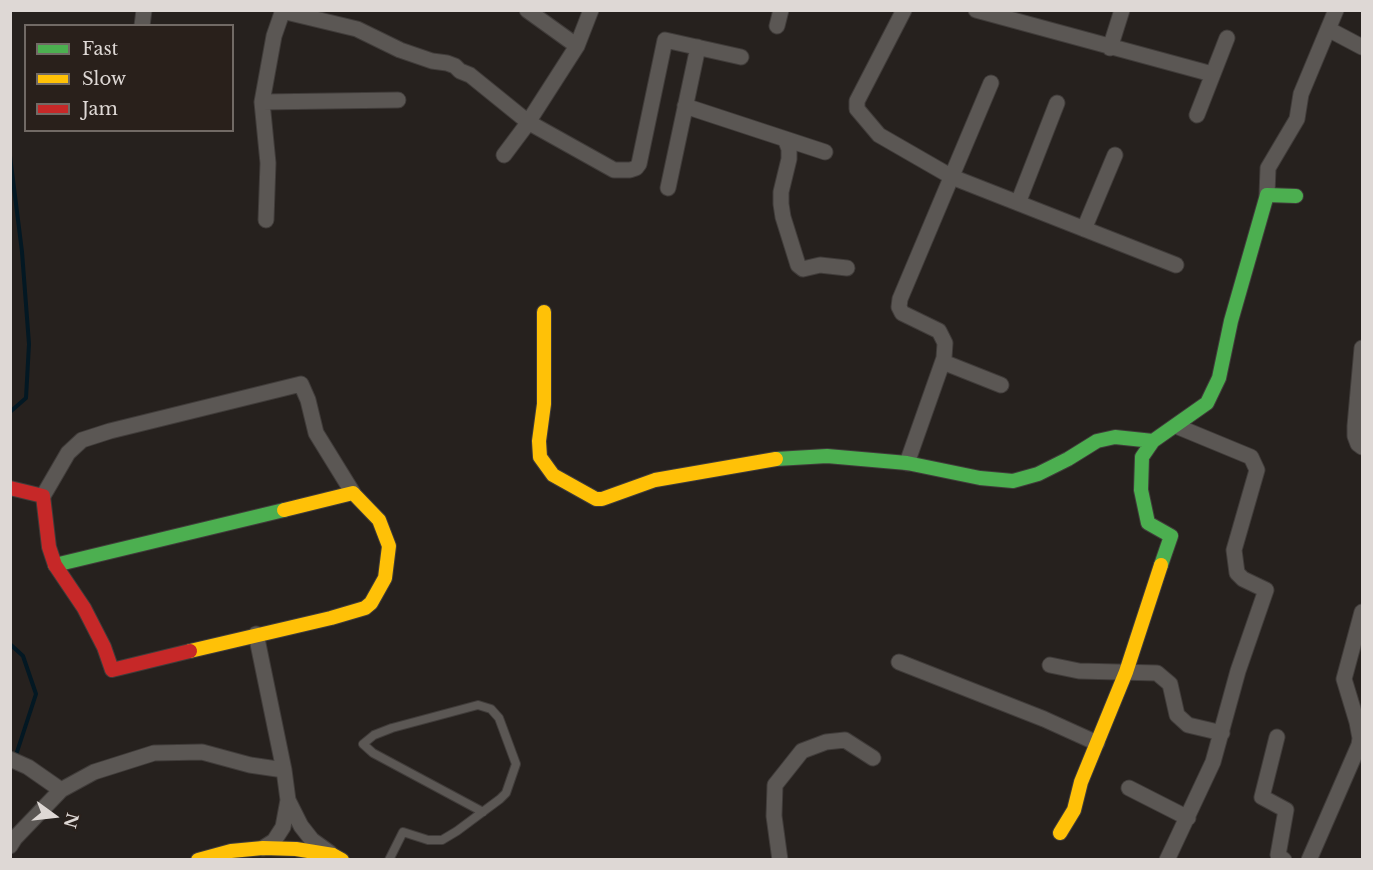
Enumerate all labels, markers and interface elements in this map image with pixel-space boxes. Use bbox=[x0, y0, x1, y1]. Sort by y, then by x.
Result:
legend bbox=[24, 24, 234, 132]
text: Fast bbox=[82, 38, 118, 60]
text: Slow bbox=[82, 68, 126, 90]
text: Jam bbox=[82, 98, 118, 120]
north arrow bbox=[24, 786, 84, 846]
text: N bbox=[60, 811, 83, 831]

